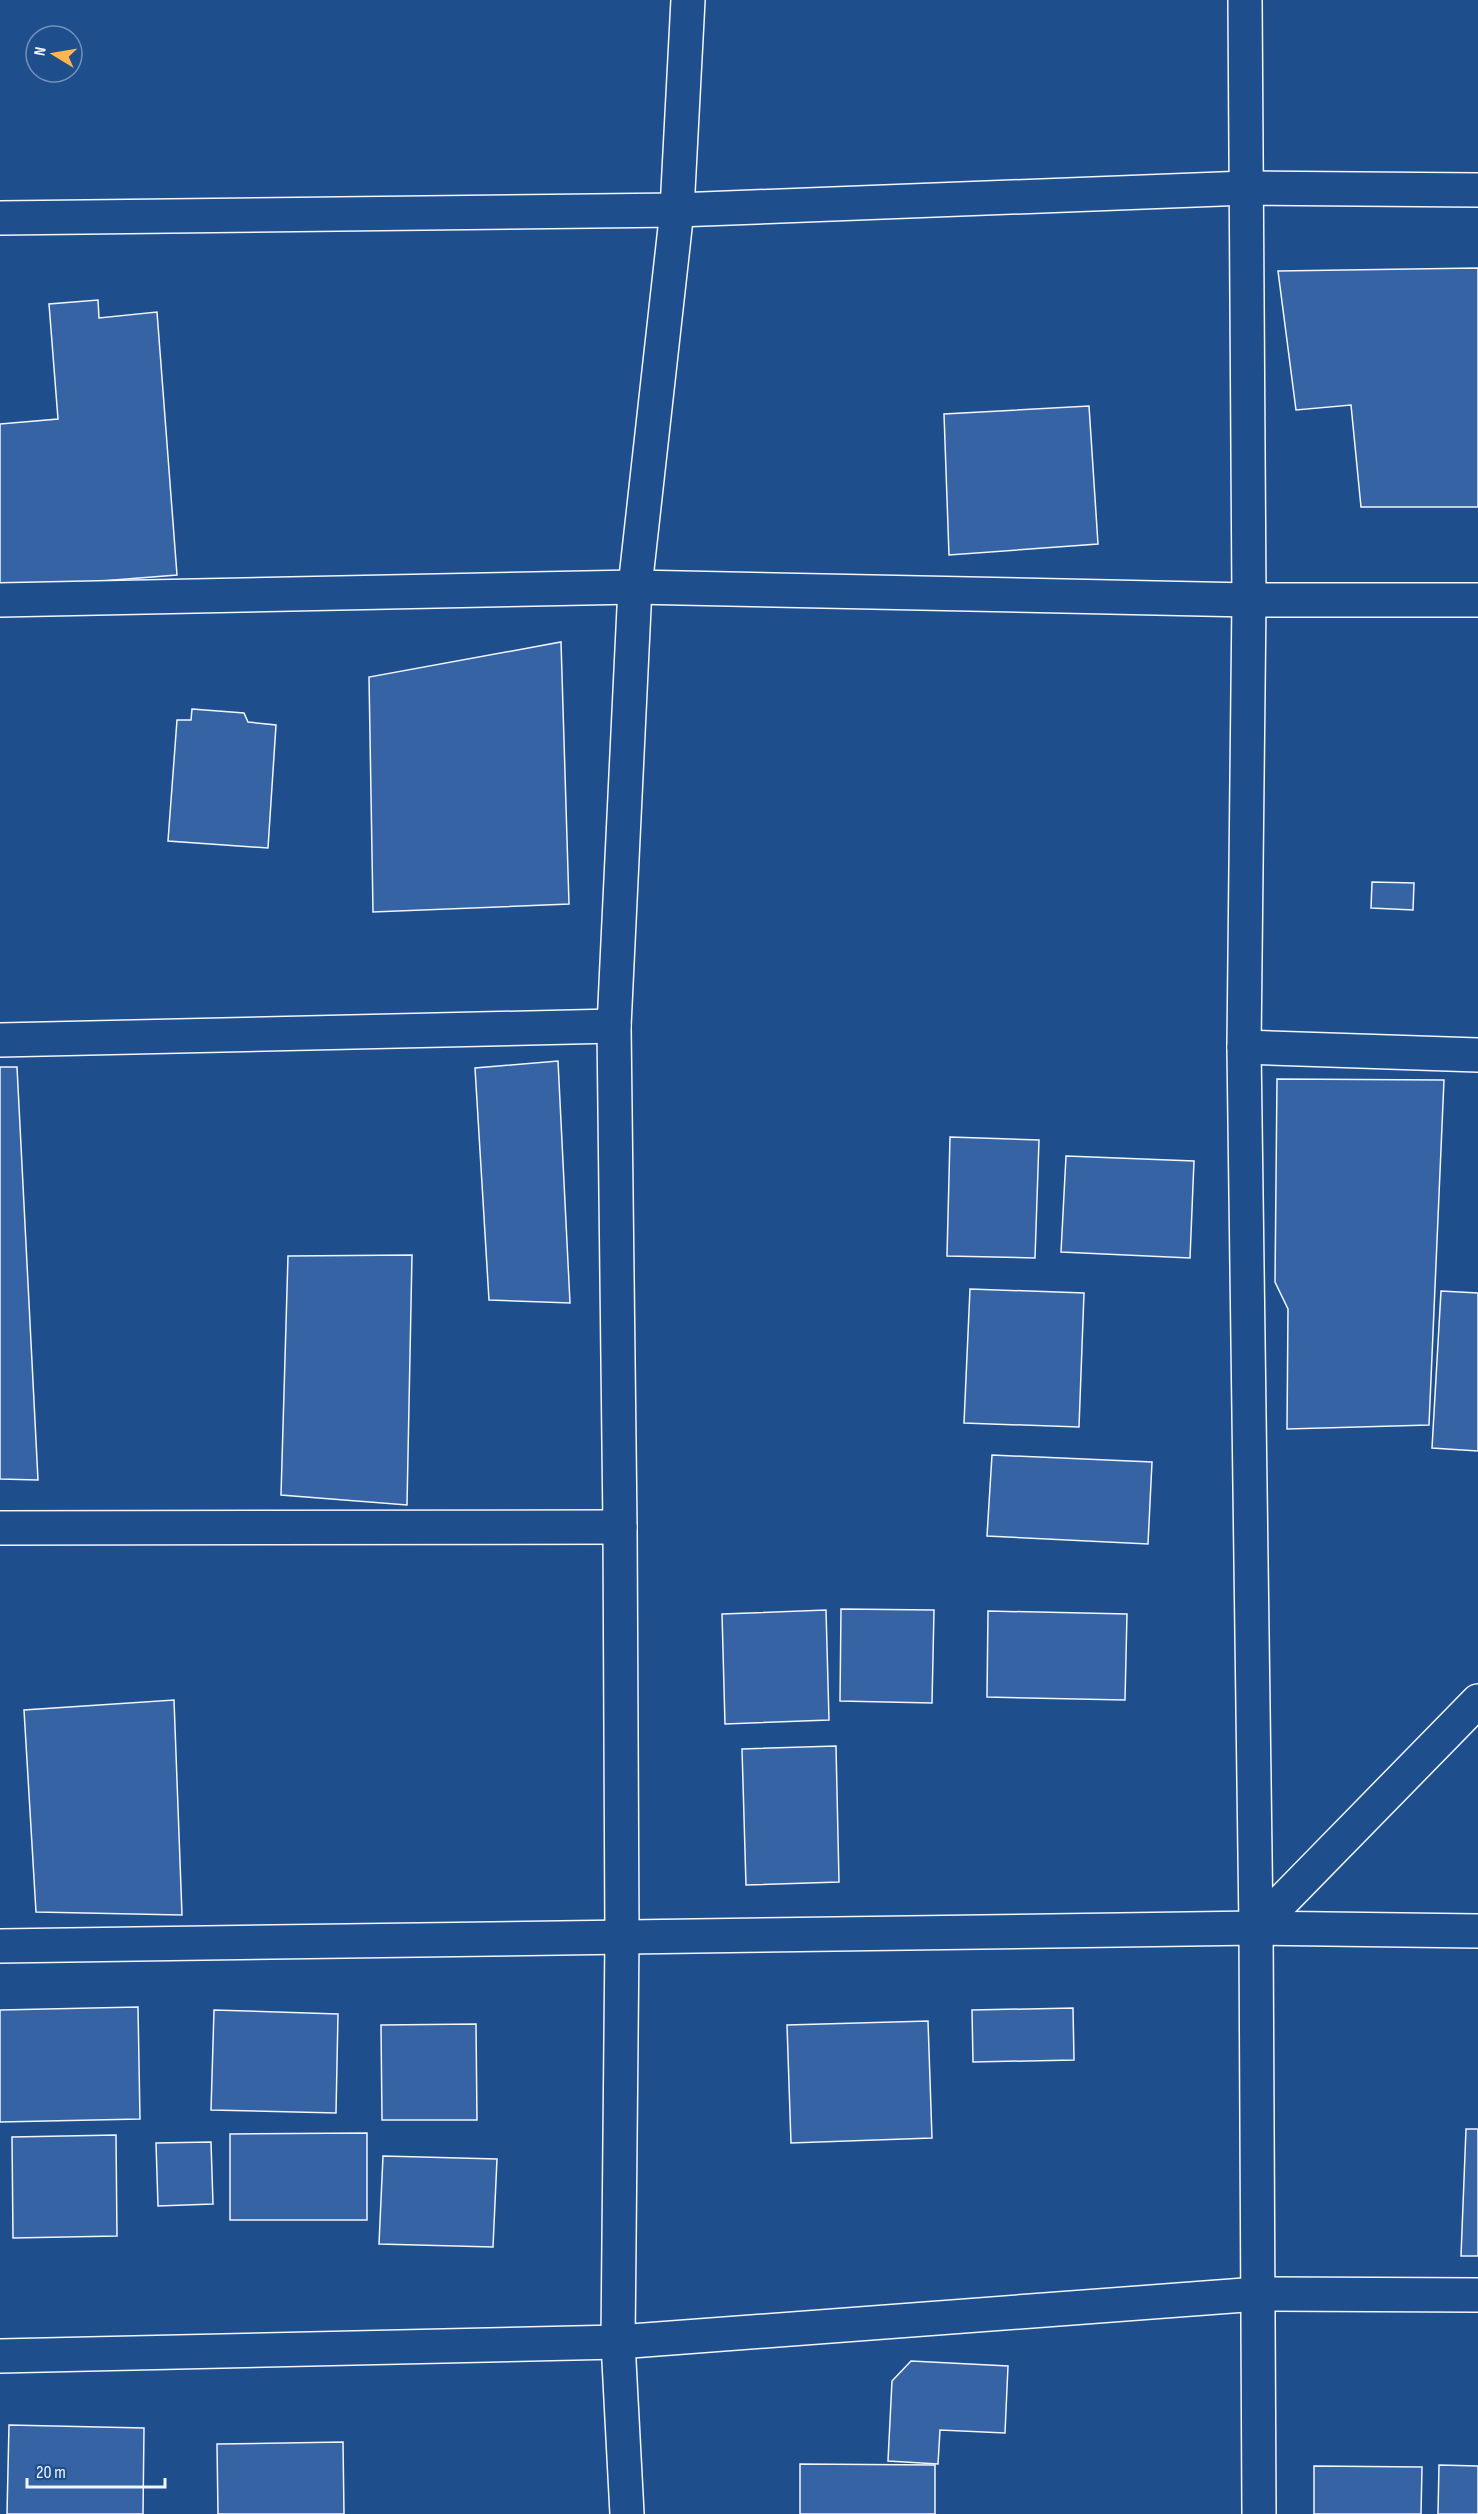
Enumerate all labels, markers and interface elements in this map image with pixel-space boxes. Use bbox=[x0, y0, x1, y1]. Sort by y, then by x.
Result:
north arrow bbox=[24, 24, 84, 84]
text: N bbox=[31, 45, 51, 57]
scale bar bbox=[27, 2451, 165, 2489]
text: 20 m bbox=[36, 2462, 66, 2483]

